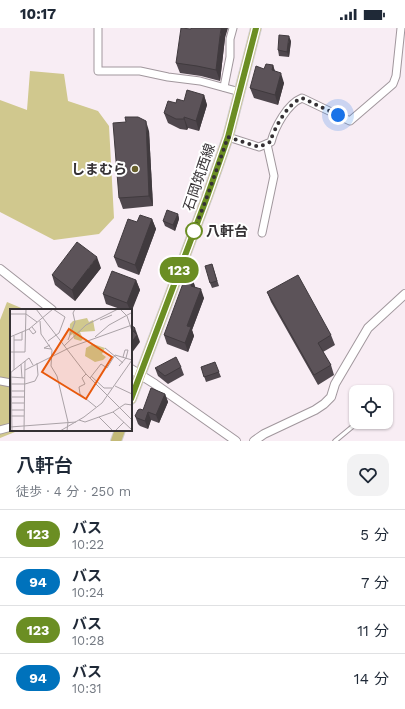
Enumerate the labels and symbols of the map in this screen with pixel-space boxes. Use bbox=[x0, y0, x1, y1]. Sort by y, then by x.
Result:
your location bbox=[328, 105, 348, 125]
street label: 石岡筑西線 bbox=[180, 141, 218, 213]
place label: しまむら bbox=[71, 161, 127, 177]
marker: しまむら bbox=[130, 164, 140, 174]
marker: 八軒台 bbox=[185, 222, 203, 240]
place label: 八軒台 bbox=[206, 223, 248, 239]
line badge: 123 bbox=[156, 257, 202, 283]
inset map bbox=[10, 309, 132, 431]

